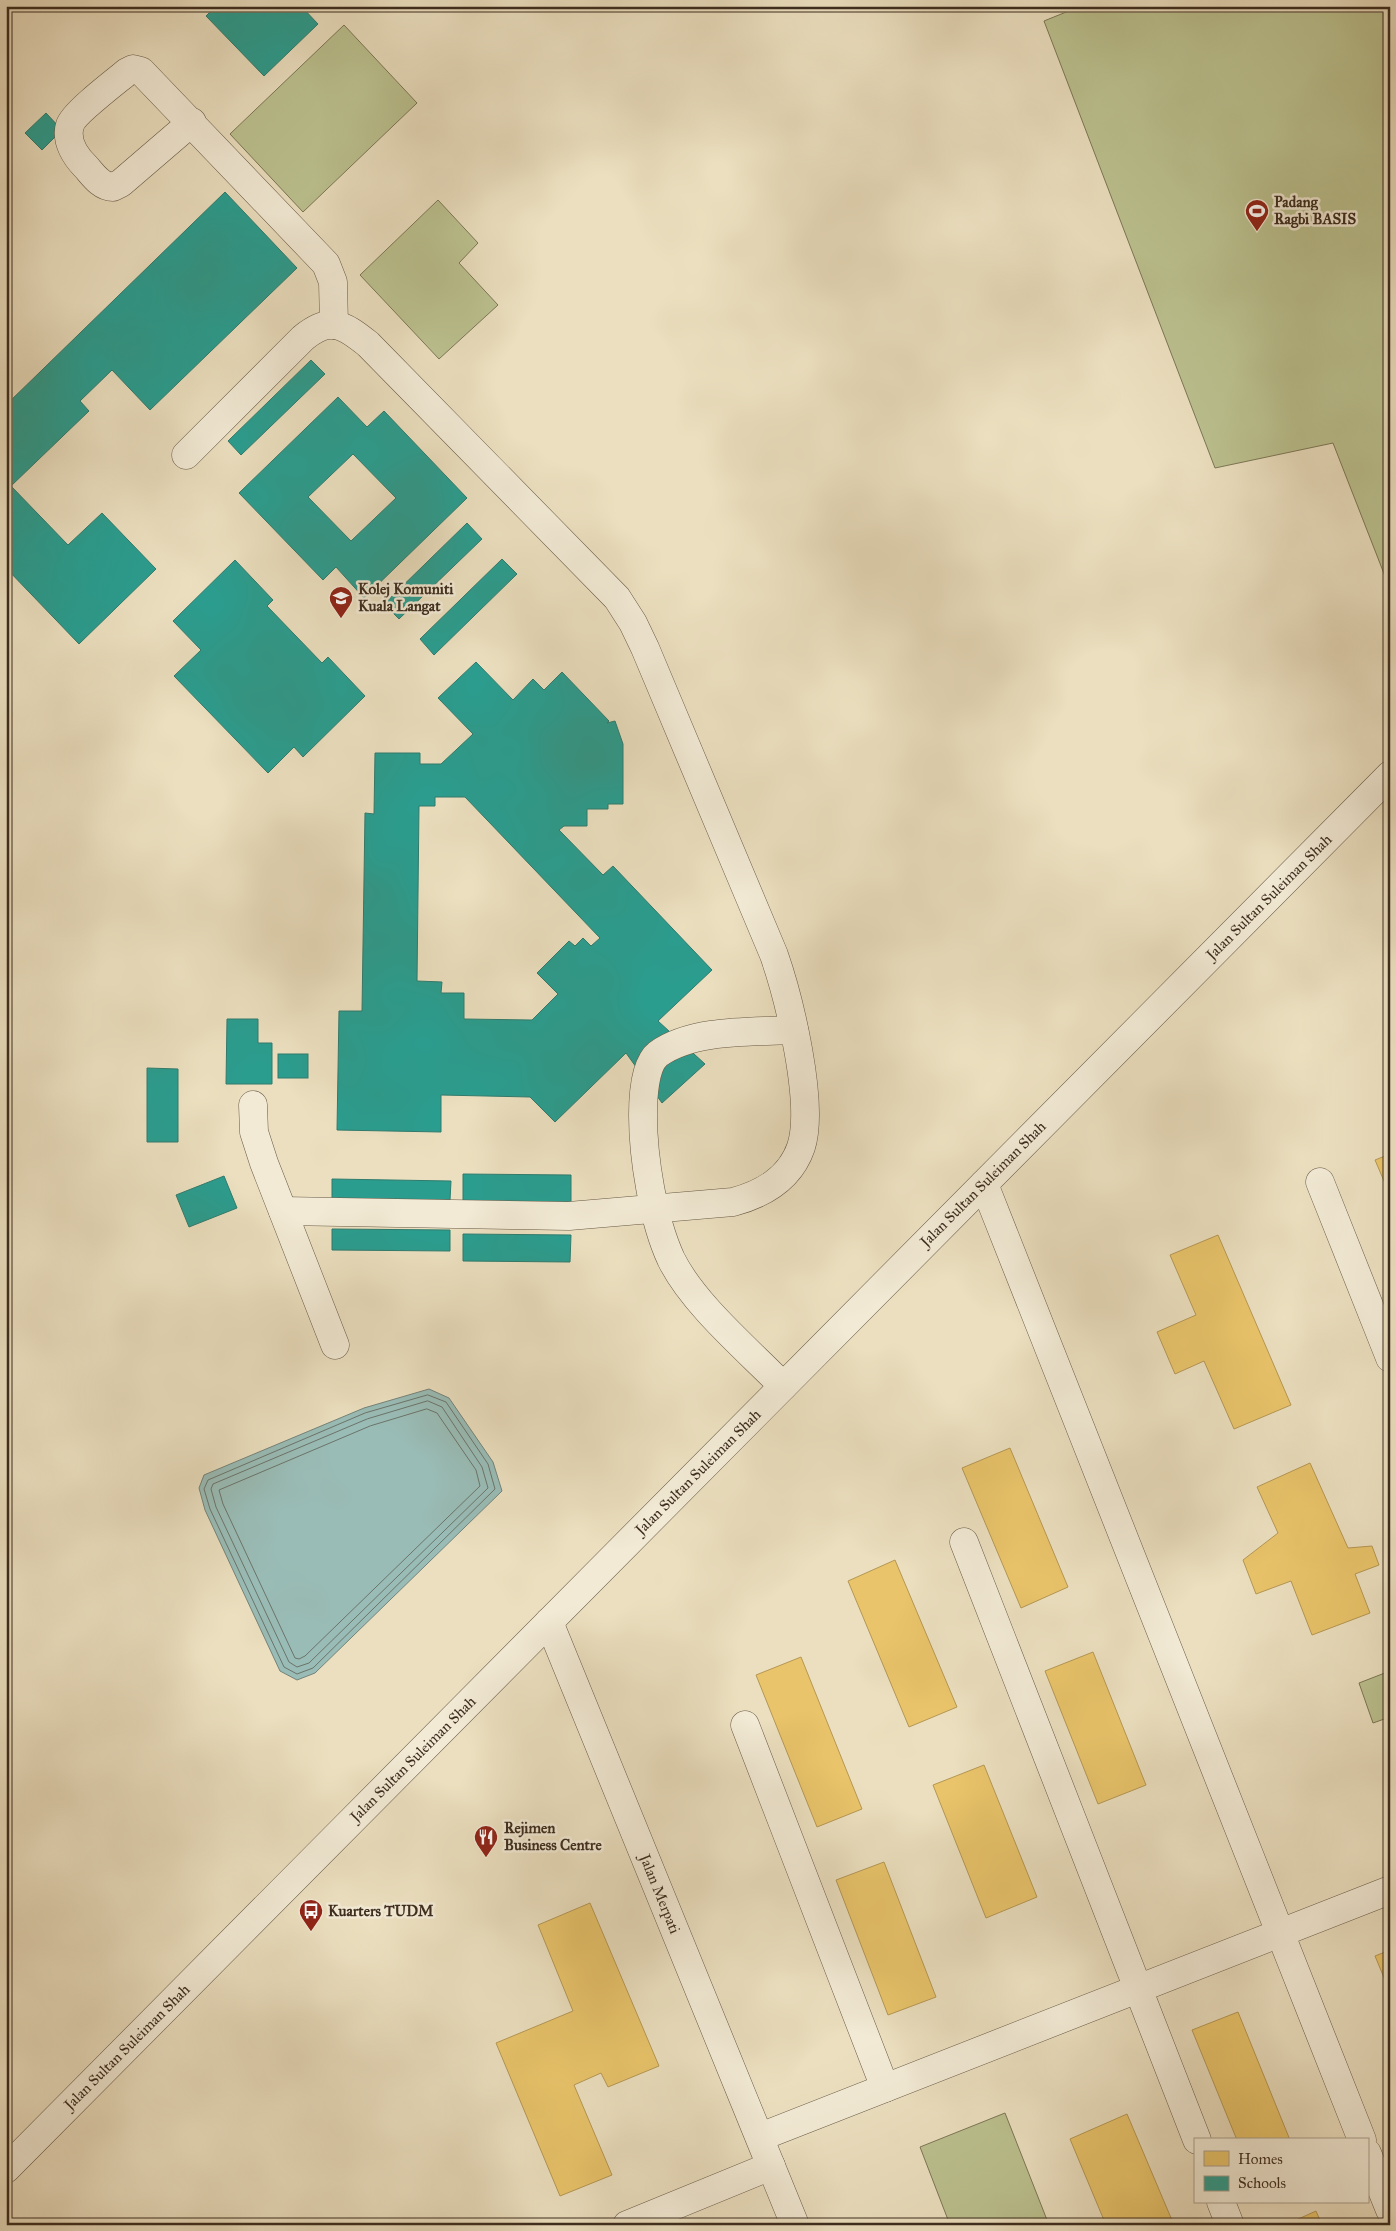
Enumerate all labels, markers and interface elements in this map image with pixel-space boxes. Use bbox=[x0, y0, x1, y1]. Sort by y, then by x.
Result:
place label: Padang Ragbi BASIS bbox=[1274, 193, 1357, 229]
sports icon: Padang Ragbi BASIS bbox=[1244, 198, 1270, 232]
place label: Kolej Komuniti Kuala Langat bbox=[358, 580, 454, 616]
school or university icon: Kolej Komuniti Kuala Langat bbox=[328, 585, 354, 619]
street label: Jalan Sultan Suleiman Shah bbox=[1201, 830, 1337, 966]
street label: Jalan Sultan Suleiman Shah bbox=[915, 1117, 1051, 1253]
street label: Jalan Sultan Suleiman Shah bbox=[630, 1405, 766, 1541]
street label: Jalan Sultan Suleiman Shah bbox=[345, 1692, 481, 1828]
place label: Rejimen Business Centre bbox=[504, 1819, 602, 1854]
restaurant icon: Rejimen Business Centre bbox=[473, 1824, 499, 1858]
street label: Jalan Merpati bbox=[634, 1850, 684, 1937]
bus stop icon: Kuarters TUDM bbox=[298, 1898, 324, 1932]
place label: Kuarters TUDM bbox=[328, 1902, 434, 1920]
street label: Jalan Sultan Suleiman Shah bbox=[59, 1980, 195, 2116]
legend bbox=[1194, 2138, 1368, 2204]
text: Homes bbox=[1238, 2150, 1283, 2168]
text: Schools bbox=[1238, 2174, 1286, 2192]

